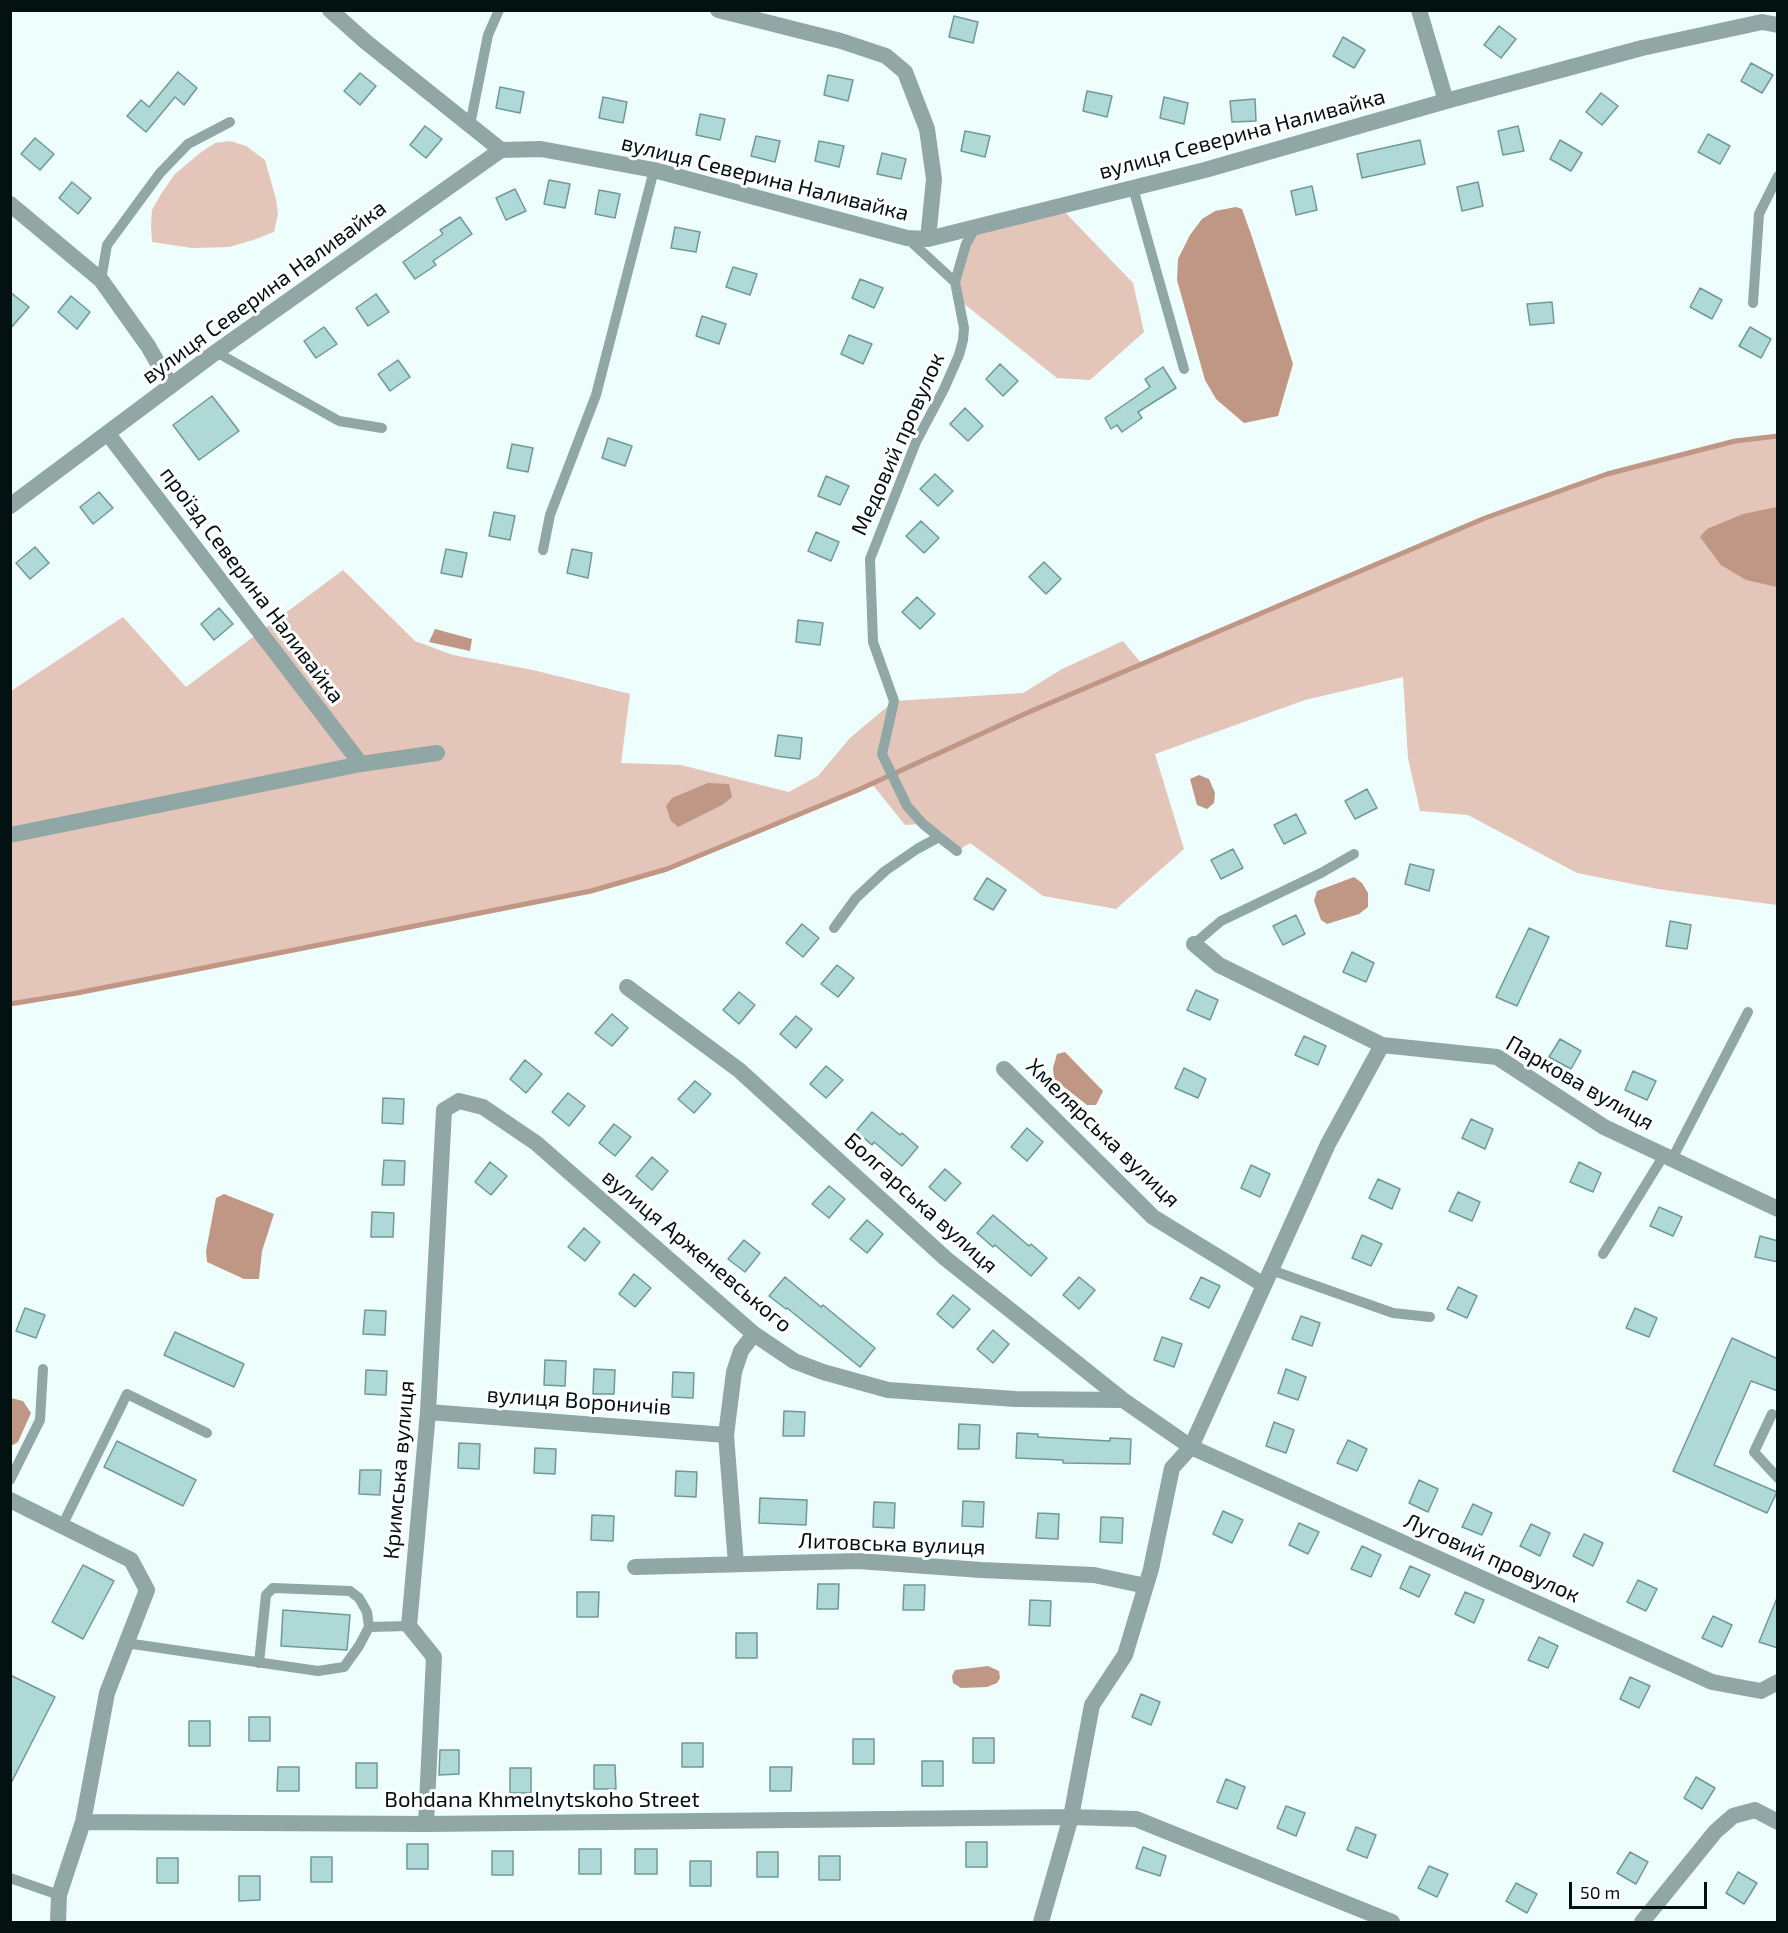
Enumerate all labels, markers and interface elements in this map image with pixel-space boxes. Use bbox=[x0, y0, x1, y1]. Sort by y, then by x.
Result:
street label: вулиця Северина Наливайка bbox=[1096, 83, 1388, 185]
street label: вулиця Северина Наливайка bbox=[618, 129, 912, 227]
street label: вулиця Северина Наливайка bbox=[137, 195, 391, 389]
street label: Медовий провулок bbox=[846, 349, 950, 539]
street label: проїзд Северина Наливайка bbox=[154, 462, 350, 708]
street label: Паркова вулиця bbox=[1501, 1030, 1659, 1136]
street label: Хмелярська вулиця bbox=[1021, 1053, 1185, 1213]
street label: Болгарська вулиця bbox=[839, 1127, 1003, 1279]
street label: вулиця Арженевського bbox=[597, 1164, 797, 1338]
street label: Кримська вулиця bbox=[378, 1379, 420, 1561]
street label: вулиця Вороничів bbox=[486, 1381, 672, 1421]
street label: Луговий провулок bbox=[1400, 1507, 1584, 1609]
street label: Литовська вулиця bbox=[798, 1528, 986, 1560]
street label: Bohdana Khmelnytskoho Street bbox=[384, 1787, 700, 1813]
scale bar bbox=[1572, 1870, 1710, 1908]
text: 50 m bbox=[1580, 1881, 1620, 1903]

